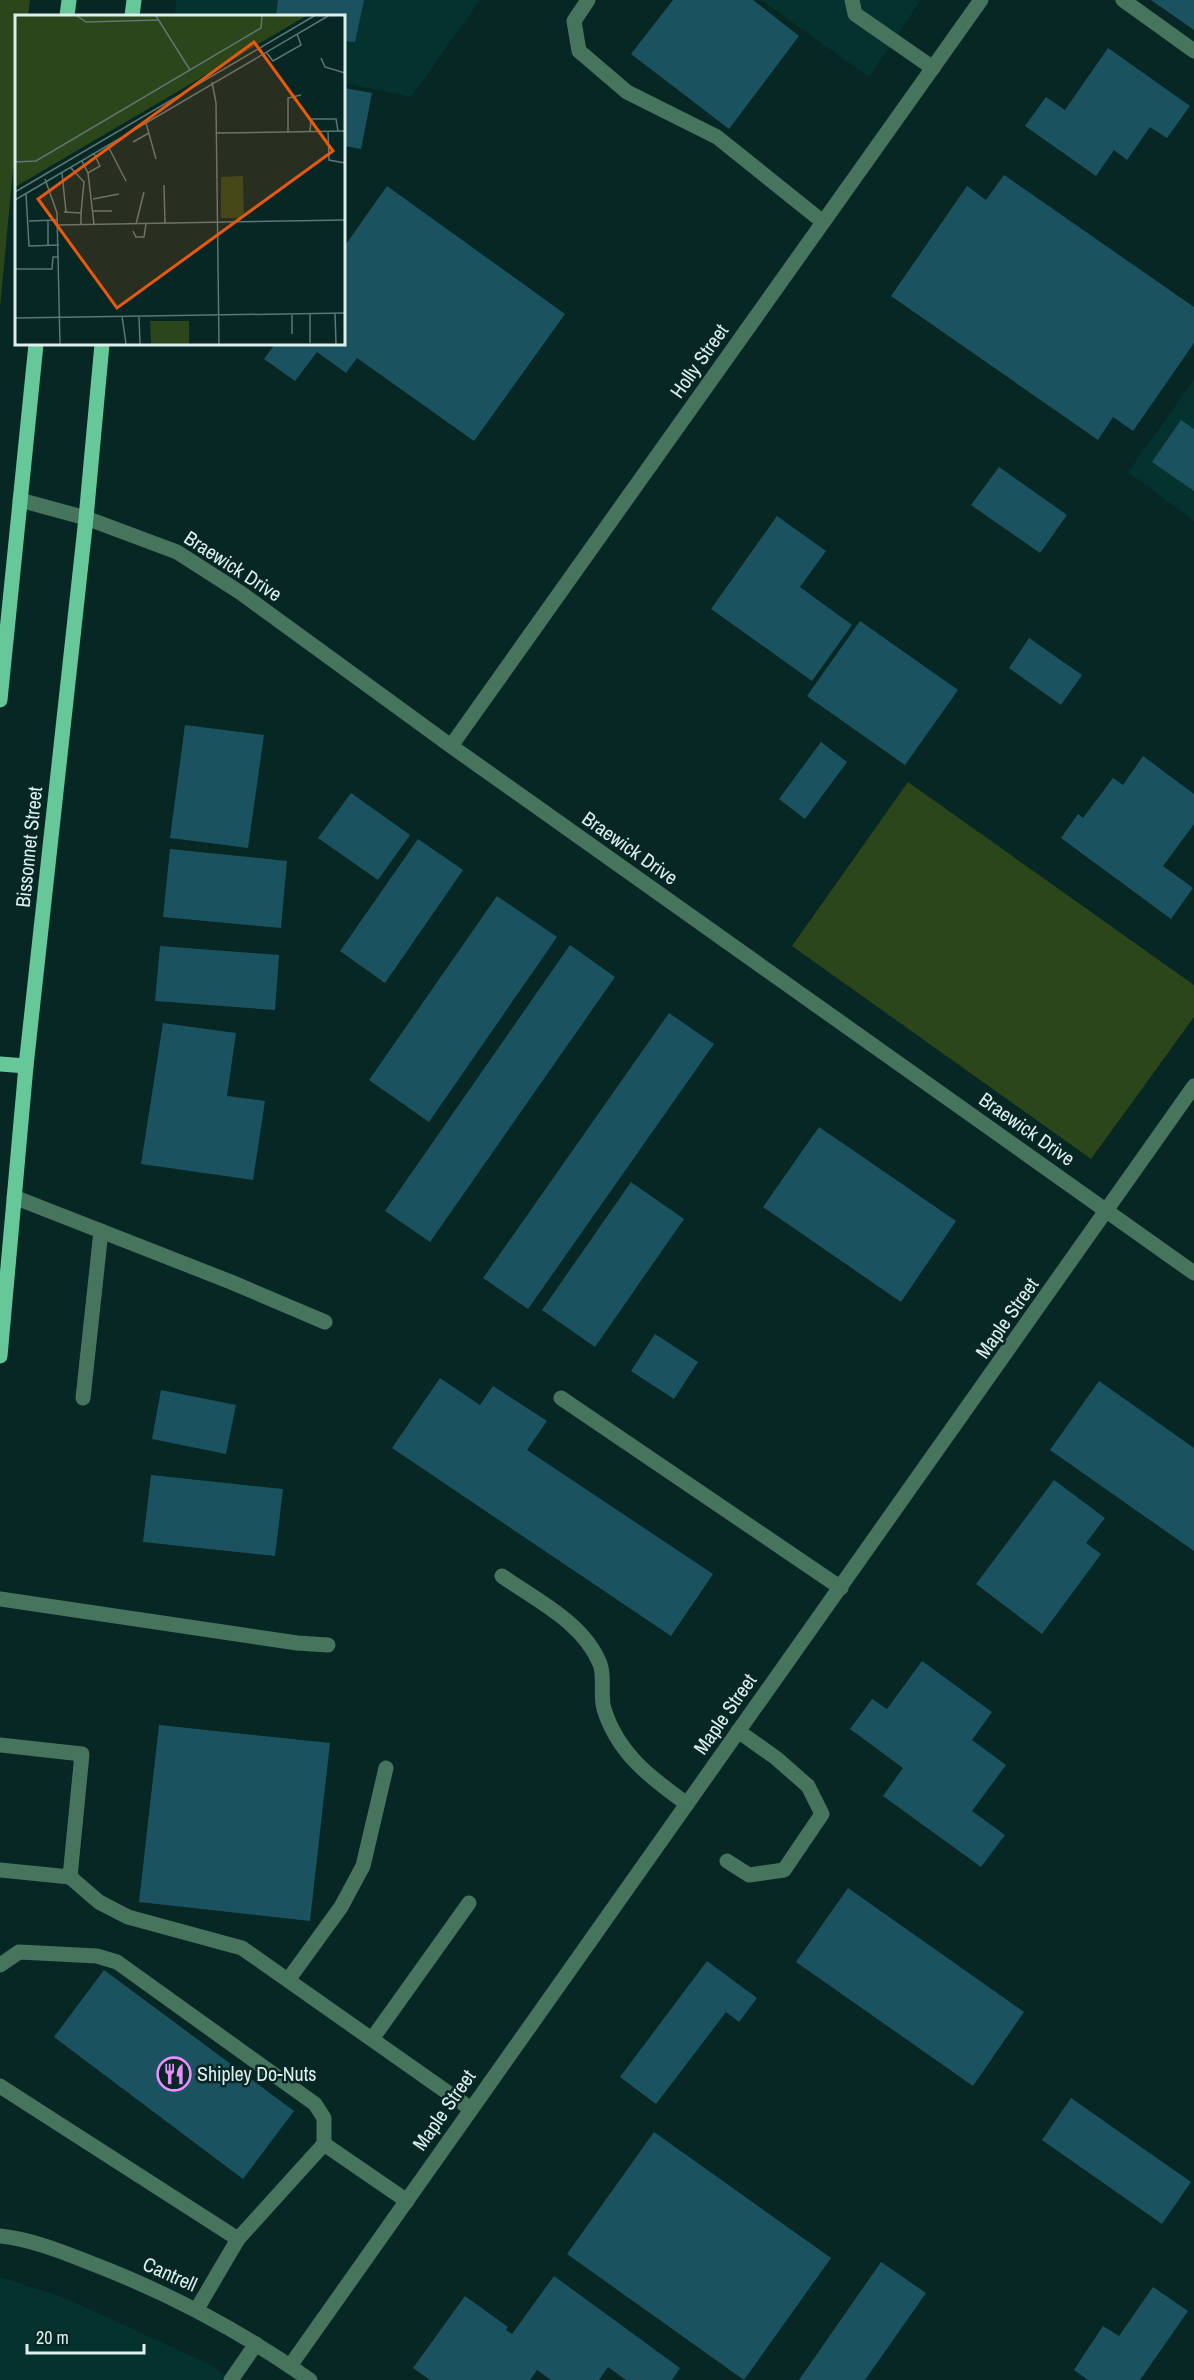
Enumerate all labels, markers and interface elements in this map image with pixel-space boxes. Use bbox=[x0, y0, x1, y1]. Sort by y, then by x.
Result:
inset map bbox=[15, 15, 345, 345]
street label: Holly Street bbox=[663, 318, 734, 403]
street label: Braewick Drive bbox=[179, 524, 287, 607]
street label: Bissonnet Street bbox=[9, 785, 48, 909]
street label: Braewick Drive bbox=[577, 805, 684, 891]
street label: Braewick Drive bbox=[974, 1086, 1081, 1172]
street label: Maple Street bbox=[969, 1272, 1045, 1364]
street label: Maple Street bbox=[687, 1668, 763, 1760]
restaurant icon: Shipley Do-Nuts bbox=[156, 2056, 192, 2092]
place label: Shipley Do-Nuts bbox=[197, 2060, 316, 2087]
street label: Maple Street bbox=[406, 2064, 482, 2156]
street label: Cantrell bbox=[139, 2250, 202, 2297]
scale bar bbox=[27, 2317, 144, 2355]
text: 20 m bbox=[36, 2325, 69, 2350]

